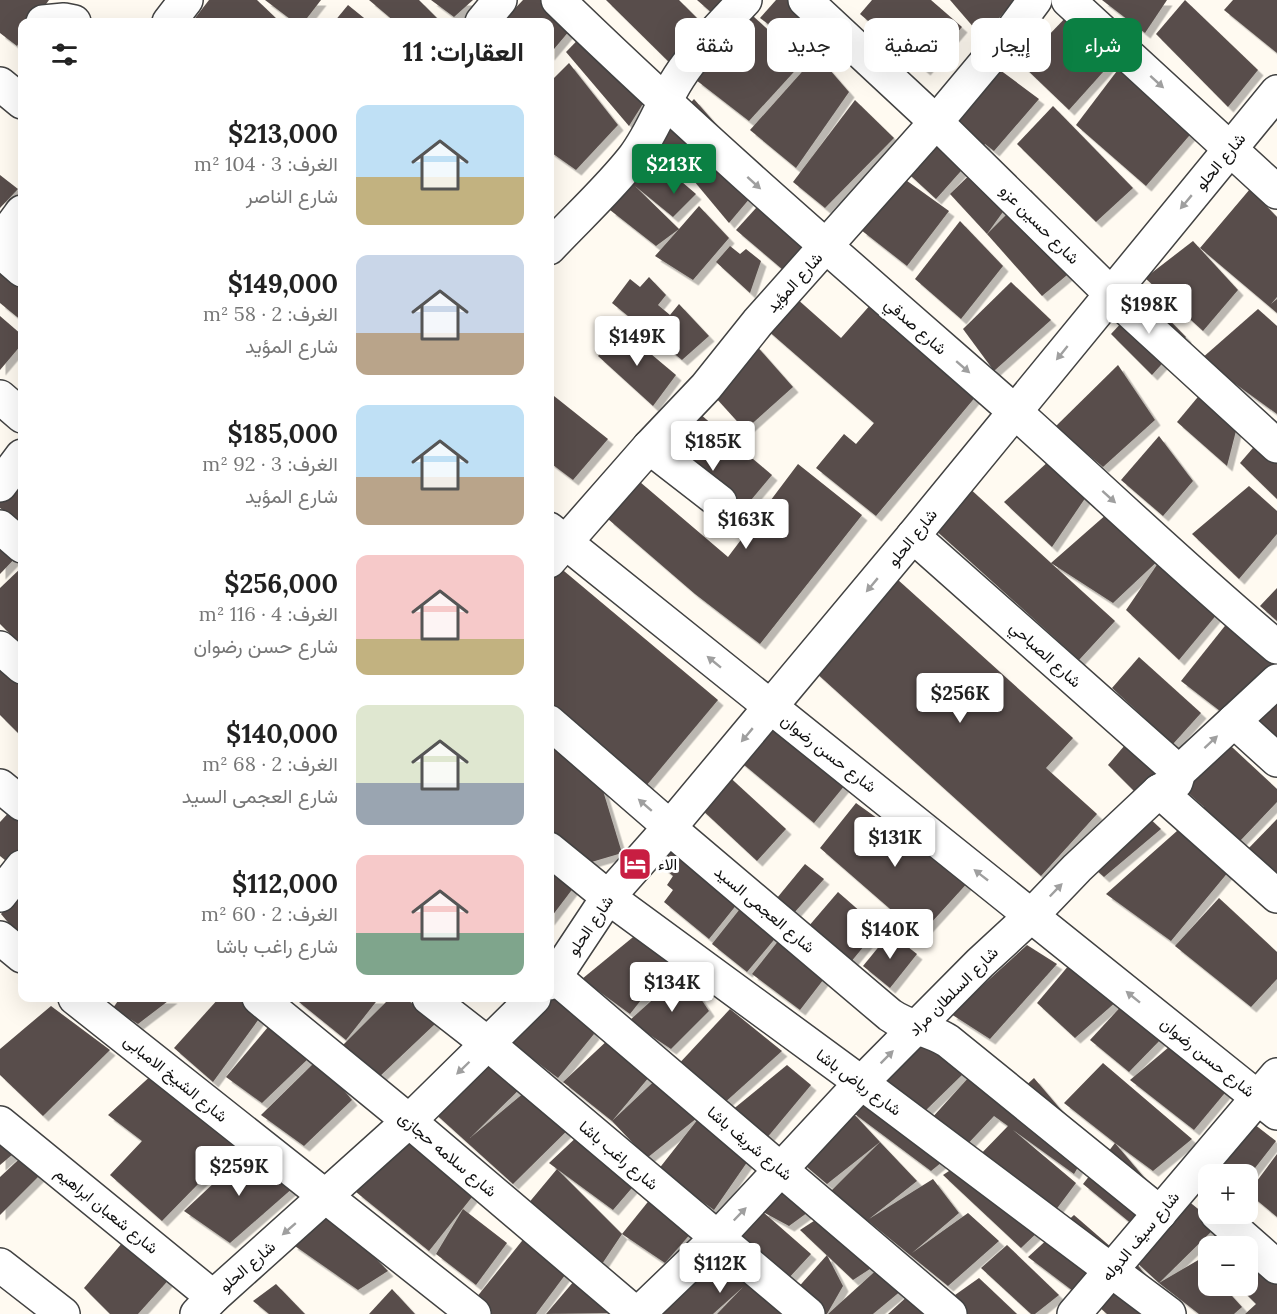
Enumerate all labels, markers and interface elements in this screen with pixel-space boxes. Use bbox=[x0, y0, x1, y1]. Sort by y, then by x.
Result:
chip: شقة bbox=[675, 18, 755, 72]
chip: جديد bbox=[767, 18, 852, 72]
chip: تصفية bbox=[864, 18, 959, 72]
chip: إيجار bbox=[971, 18, 1051, 72]
chip: شراء bbox=[1063, 18, 1142, 72]
text: العقارات: 11 bbox=[402, 35, 524, 68]
icon: filters bbox=[48, 38, 81, 71]
one-way arrow bbox=[1149, 75, 1164, 88]
text: $213,000 bbox=[228, 117, 338, 150]
icon: home bbox=[404, 129, 476, 201]
street label: شارع الحلو bbox=[1191, 129, 1251, 195]
pin: $213K bbox=[632, 144, 716, 195]
text: الغرف: 3 · 104 m² bbox=[194, 151, 338, 176]
text: $213K bbox=[646, 151, 702, 176]
one-way arrow bbox=[746, 176, 761, 189]
street label: شارع حسين عزو bbox=[995, 180, 1084, 269]
text: شارع الناصر bbox=[246, 183, 338, 208]
one-way arrow bbox=[1180, 194, 1193, 210]
street label: شارع المؤيد bbox=[762, 248, 828, 318]
text: $149,000 bbox=[228, 267, 338, 300]
icon: home bbox=[404, 279, 476, 351]
pin: $198K bbox=[1107, 284, 1191, 335]
text: $198K bbox=[1120, 291, 1178, 316]
street label: شارع صدقي bbox=[878, 294, 951, 361]
text: الغرف: 2 · 58 m² bbox=[203, 301, 338, 326]
pin: $149K bbox=[595, 316, 679, 367]
text: $149K bbox=[609, 323, 665, 348]
text: شارع المؤيد bbox=[245, 333, 338, 358]
one-way arrow bbox=[1056, 345, 1069, 360]
one-way arrow bbox=[956, 360, 971, 374]
text: $185,000 bbox=[228, 417, 338, 450]
pin: $185K bbox=[671, 421, 755, 472]
text: $185K bbox=[685, 428, 741, 453]
icon: home bbox=[404, 429, 476, 501]
text: الغرف: 3 · 92 m² bbox=[202, 451, 338, 476]
text: شارع المؤيد bbox=[245, 483, 338, 508]
one-way arrow bbox=[1101, 490, 1116, 503]
pin: $163K bbox=[704, 499, 788, 550]
street label: شارع الحلو bbox=[883, 504, 943, 571]
text: $163K bbox=[718, 506, 774, 531]
text: $256,000 bbox=[224, 567, 338, 600]
one-way arrow bbox=[866, 577, 879, 592]
icon: home bbox=[404, 579, 476, 651]
text: الغرف: 4 · 116 m² bbox=[199, 601, 338, 626]
street label: شارع الصباحي bbox=[1003, 617, 1086, 694]
text: شارع حسن رضوان bbox=[193, 633, 338, 658]
one-way arrow bbox=[706, 655, 722, 668]
pin: $256K bbox=[918, 673, 1002, 724]
text: $256K bbox=[931, 680, 989, 705]
street label: شارع حسن رضوان bbox=[776, 710, 881, 798]
text: $140,000 bbox=[226, 717, 338, 750]
one-way arrow bbox=[741, 727, 754, 743]
icon: home bbox=[404, 729, 476, 801]
one-way arrow bbox=[1204, 736, 1218, 750]
text: الغرف: 2 · 68 m² bbox=[202, 751, 338, 776]
text: شارع العجمى السيد bbox=[182, 783, 338, 808]
one-way arrow bbox=[638, 799, 653, 812]
pin: $131K bbox=[853, 817, 937, 868]
text: $131K bbox=[868, 824, 922, 849]
hotel icon: الاء bbox=[617, 846, 653, 882]
place label: الاء bbox=[658, 854, 677, 874]
street label: شارع العجمى السيد bbox=[709, 861, 819, 958]
text: $112,000 bbox=[232, 867, 338, 900]
one-way arrow bbox=[974, 869, 989, 881]
icon: home bbox=[404, 879, 476, 951]
one-way arrow bbox=[1048, 883, 1062, 897]
street label: شارع الحلو bbox=[563, 891, 619, 960]
text: الغرف: 2 · 60 m² bbox=[201, 901, 338, 926]
pin: $140K bbox=[848, 909, 932, 960]
text: $140K bbox=[861, 916, 919, 941]
text: شارع راغب باشا bbox=[216, 933, 338, 958]
street label: شارع السلطان مراد bbox=[904, 942, 1003, 1041]
pin: $134K bbox=[630, 962, 714, 1013]
text: $134K bbox=[644, 969, 700, 994]
one-way arrow bbox=[1126, 991, 1141, 1003]
street label: شارع حسن رضوان bbox=[1156, 1013, 1259, 1103]
street label: شارع الشيخ الامبابى bbox=[119, 1030, 232, 1128]
street label: شارع رياض باشا bbox=[811, 1044, 906, 1121]
one-way arrow bbox=[880, 1050, 894, 1064]
one-way arrow bbox=[455, 1061, 470, 1075]
street label: شارع شريف باشا bbox=[702, 1102, 797, 1186]
street label: شارع سلامه حجازى bbox=[393, 1107, 501, 1202]
street label: شارع راغب باشا bbox=[574, 1116, 663, 1196]
pin: $259K bbox=[197, 1146, 281, 1197]
text: $259K bbox=[210, 1153, 268, 1178]
street label: شارع شعبان ابراهيم bbox=[50, 1162, 163, 1259]
map controls bbox=[1198, 1164, 1258, 1296]
button: + bbox=[1198, 1164, 1258, 1224]
street label: شارع سيف الدوله bbox=[1097, 1187, 1185, 1286]
one-way arrow bbox=[733, 1207, 747, 1222]
one-way arrow bbox=[282, 1222, 297, 1235]
street label: شارع الحلو bbox=[215, 1236, 280, 1297]
button: − bbox=[1198, 1236, 1258, 1296]
pin: $112K bbox=[678, 1243, 762, 1294]
text: $112K bbox=[694, 1250, 746, 1275]

